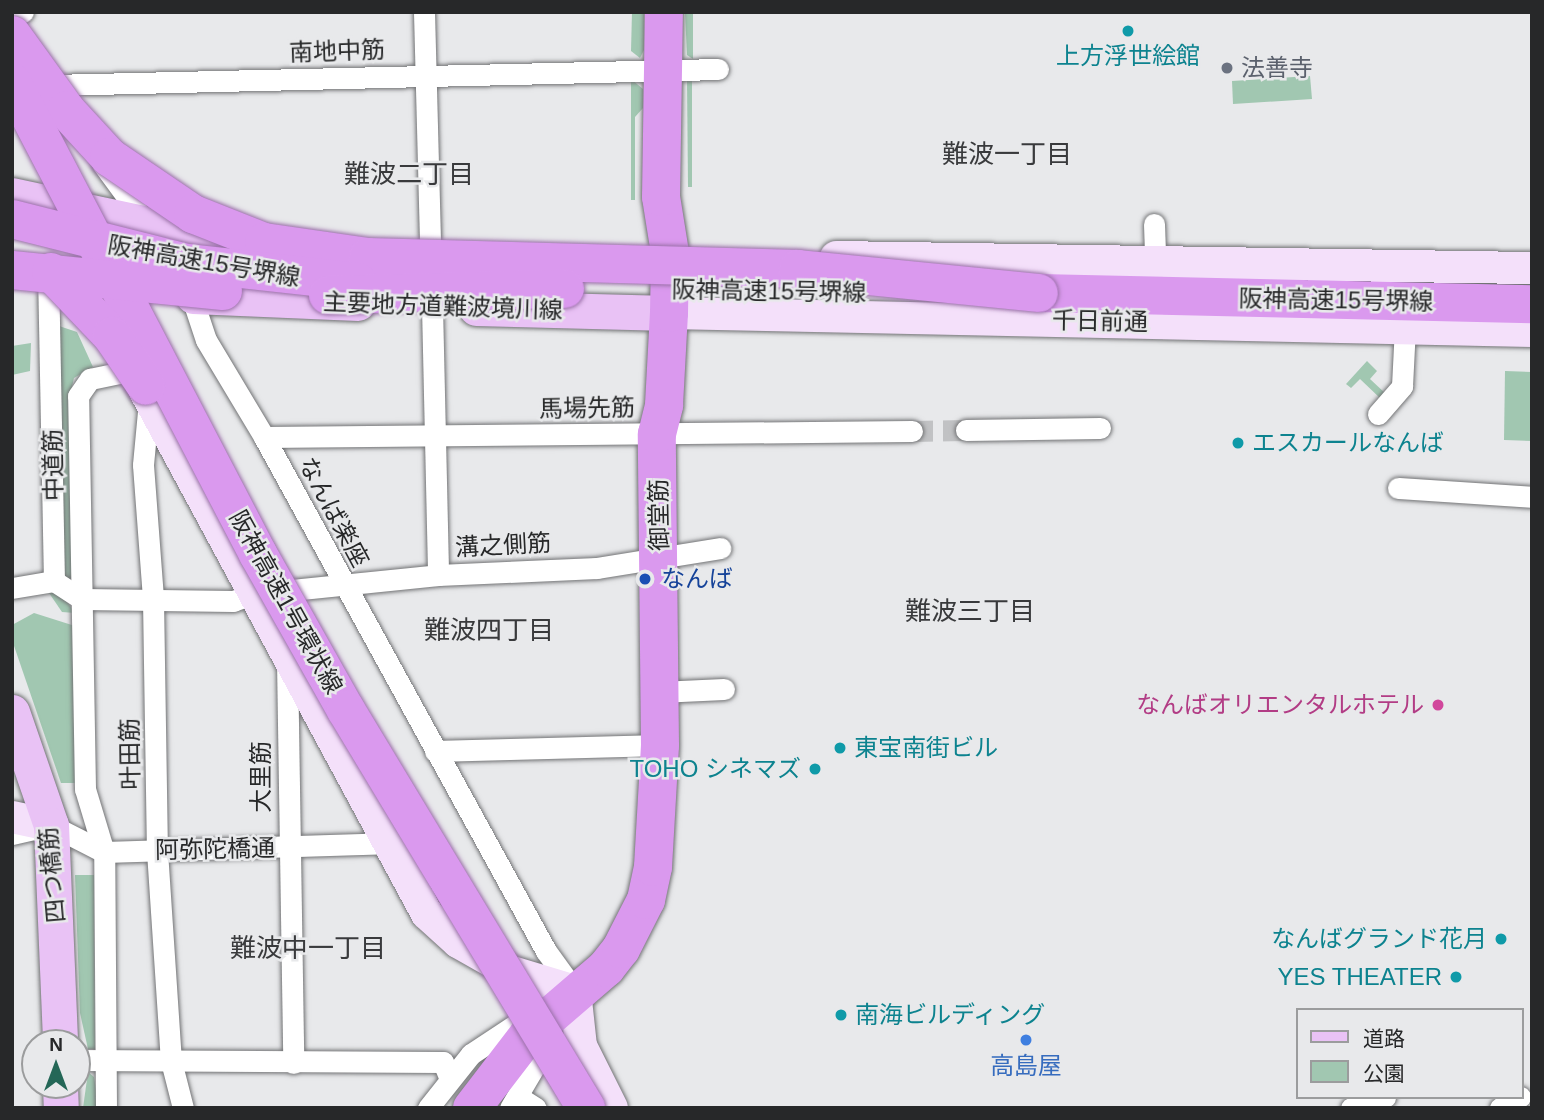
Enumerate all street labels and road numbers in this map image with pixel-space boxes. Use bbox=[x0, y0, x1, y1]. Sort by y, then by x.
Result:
street label: 南地中筋 bbox=[289, 35, 385, 67]
street label: 阪神高速15号堺線 bbox=[106, 230, 302, 292]
street label: 阪神高速15号堺線 bbox=[671, 275, 867, 307]
street label: 阪神高速15号堺線 bbox=[1238, 284, 1434, 316]
street label: 主要地方道難波境川線 bbox=[323, 287, 563, 325]
street label: 千日前通 bbox=[1052, 306, 1148, 336]
street label: 馬場先筋 bbox=[539, 393, 635, 423]
street label: 中道筋 bbox=[38, 429, 68, 501]
street label: なんば楽座 bbox=[293, 452, 375, 572]
street label: 御堂筋 bbox=[644, 479, 674, 551]
street label: 阪神高速1号環状線 bbox=[224, 505, 348, 699]
street label: 溝之側筋 bbox=[454, 528, 552, 562]
street label: 叶田筋 bbox=[115, 718, 145, 790]
street label: 大里筋 bbox=[247, 741, 275, 813]
street label: 四つ橋筋 bbox=[33, 826, 71, 924]
street label: 阿弥陀橋通 bbox=[155, 834, 275, 864]

